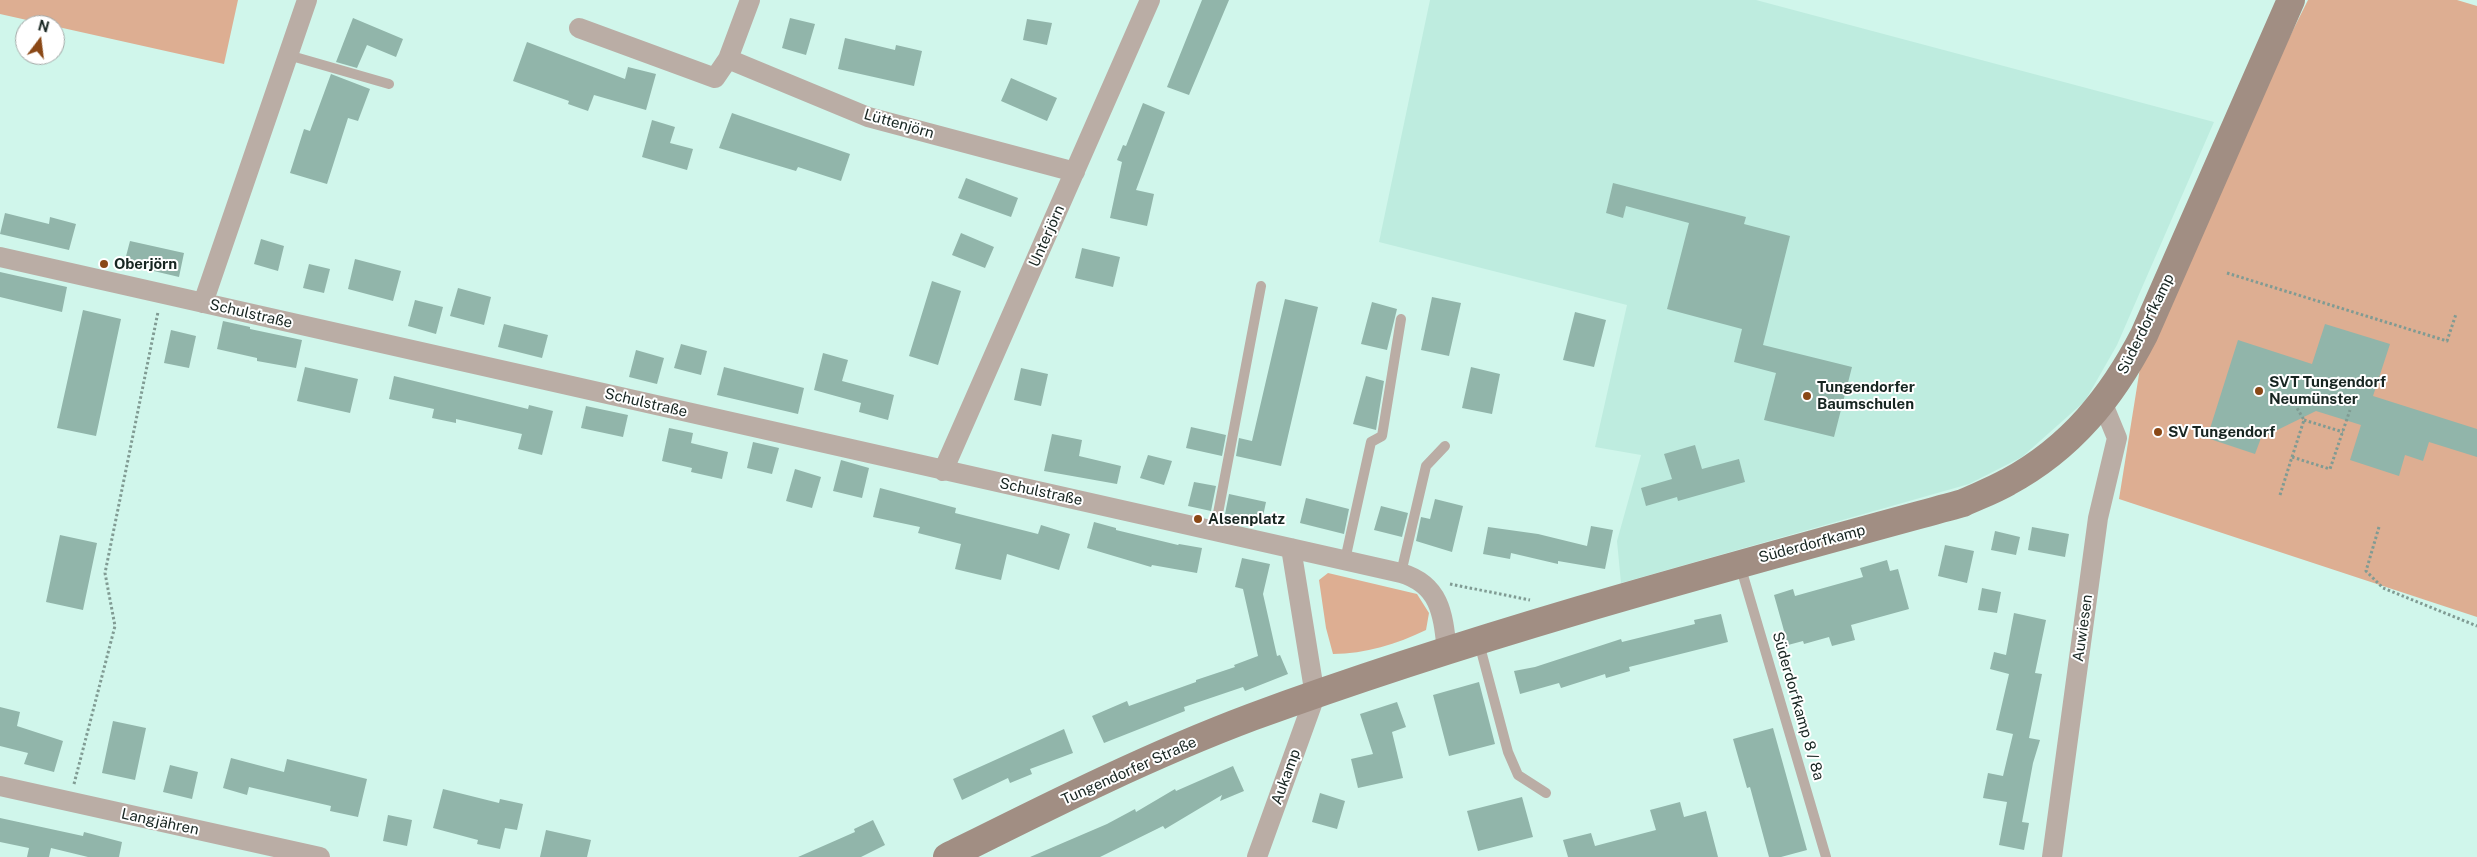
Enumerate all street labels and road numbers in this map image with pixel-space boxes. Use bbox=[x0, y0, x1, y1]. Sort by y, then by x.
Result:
street label: Lüttenjörn bbox=[862, 105, 936, 143]
street label: Unterjörn bbox=[1025, 202, 1069, 270]
street label: Süderdorfkamp bbox=[2114, 271, 2178, 377]
street label: Schulstraße bbox=[208, 296, 294, 332]
street label: Schulstraße bbox=[603, 385, 689, 421]
street label: Schulstraße bbox=[998, 474, 1084, 510]
street label: Süderdorfkamp bbox=[1757, 521, 1867, 567]
street label: Auwiesen bbox=[2069, 593, 2097, 663]
street label: Süderdorfkamp 8 / 8a bbox=[1768, 630, 1828, 782]
street label: Tungendorfer Straße bbox=[1059, 733, 1199, 809]
street label: Aukamp bbox=[1268, 747, 1304, 807]
street label: Langjähren bbox=[120, 805, 200, 839]

